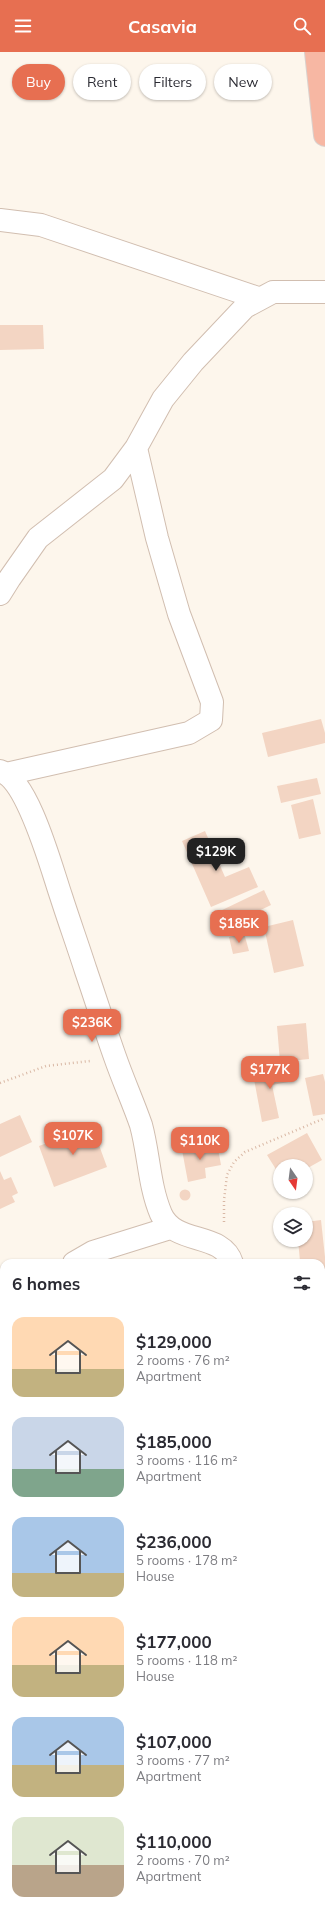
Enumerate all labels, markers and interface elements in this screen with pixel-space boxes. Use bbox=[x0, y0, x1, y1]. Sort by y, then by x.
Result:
icon: menu bbox=[12, 15, 34, 37]
text: Casavia bbox=[128, 15, 197, 38]
icon: search bbox=[291, 15, 313, 37]
chip: Buy bbox=[12, 64, 65, 100]
chip: Rent bbox=[73, 64, 131, 100]
chip: Filters bbox=[139, 64, 206, 100]
chip: New bbox=[214, 64, 272, 100]
pin: $129K bbox=[188, 838, 244, 872]
text: $129K bbox=[196, 843, 236, 859]
pin: $185K bbox=[211, 910, 267, 944]
text: $185K bbox=[219, 915, 259, 931]
pin: $236K bbox=[64, 1009, 120, 1043]
text: $236K bbox=[72, 1014, 112, 1030]
pin: $177K bbox=[242, 1056, 298, 1090]
text: $177K bbox=[250, 1061, 290, 1077]
pin: $107K bbox=[45, 1122, 101, 1156]
text: $107K bbox=[53, 1127, 93, 1143]
pin: $110K bbox=[172, 1127, 228, 1161]
text: $110K bbox=[180, 1132, 220, 1148]
north arrow bbox=[273, 1159, 313, 1199]
map controls bbox=[273, 1159, 313, 1247]
button: layers bbox=[273, 1207, 313, 1247]
icon: filters bbox=[291, 1272, 313, 1294]
text: 6 homes bbox=[12, 1273, 80, 1294]
text: $129,000 bbox=[136, 1331, 212, 1352]
icon: home bbox=[44, 1333, 92, 1381]
text: 2 rooms · 76 m² bbox=[136, 1352, 230, 1368]
text: Apartment bbox=[136, 1368, 201, 1384]
text: $185,000 bbox=[136, 1431, 212, 1452]
icon: home bbox=[44, 1433, 92, 1481]
text: 3 rooms · 116 m² bbox=[136, 1452, 237, 1468]
text: Apartment bbox=[136, 1468, 201, 1484]
text: $236,000 bbox=[136, 1531, 212, 1552]
icon: home bbox=[44, 1533, 92, 1581]
text: 5 rooms · 178 m² bbox=[136, 1552, 237, 1568]
text: House bbox=[136, 1568, 174, 1584]
text: $177,000 bbox=[136, 1631, 212, 1652]
icon: home bbox=[44, 1633, 92, 1681]
text: 5 rooms · 118 m² bbox=[136, 1652, 237, 1668]
text: House bbox=[136, 1668, 174, 1684]
text: $107,000 bbox=[136, 1731, 212, 1752]
icon: home bbox=[44, 1733, 92, 1781]
text: 3 rooms · 77 m² bbox=[136, 1752, 230, 1768]
text: Apartment bbox=[136, 1768, 201, 1784]
text: $110,000 bbox=[136, 1831, 212, 1852]
icon: home bbox=[44, 1833, 92, 1881]
text: 2 rooms · 70 m² bbox=[136, 1852, 230, 1868]
text: Apartment bbox=[136, 1868, 201, 1884]

